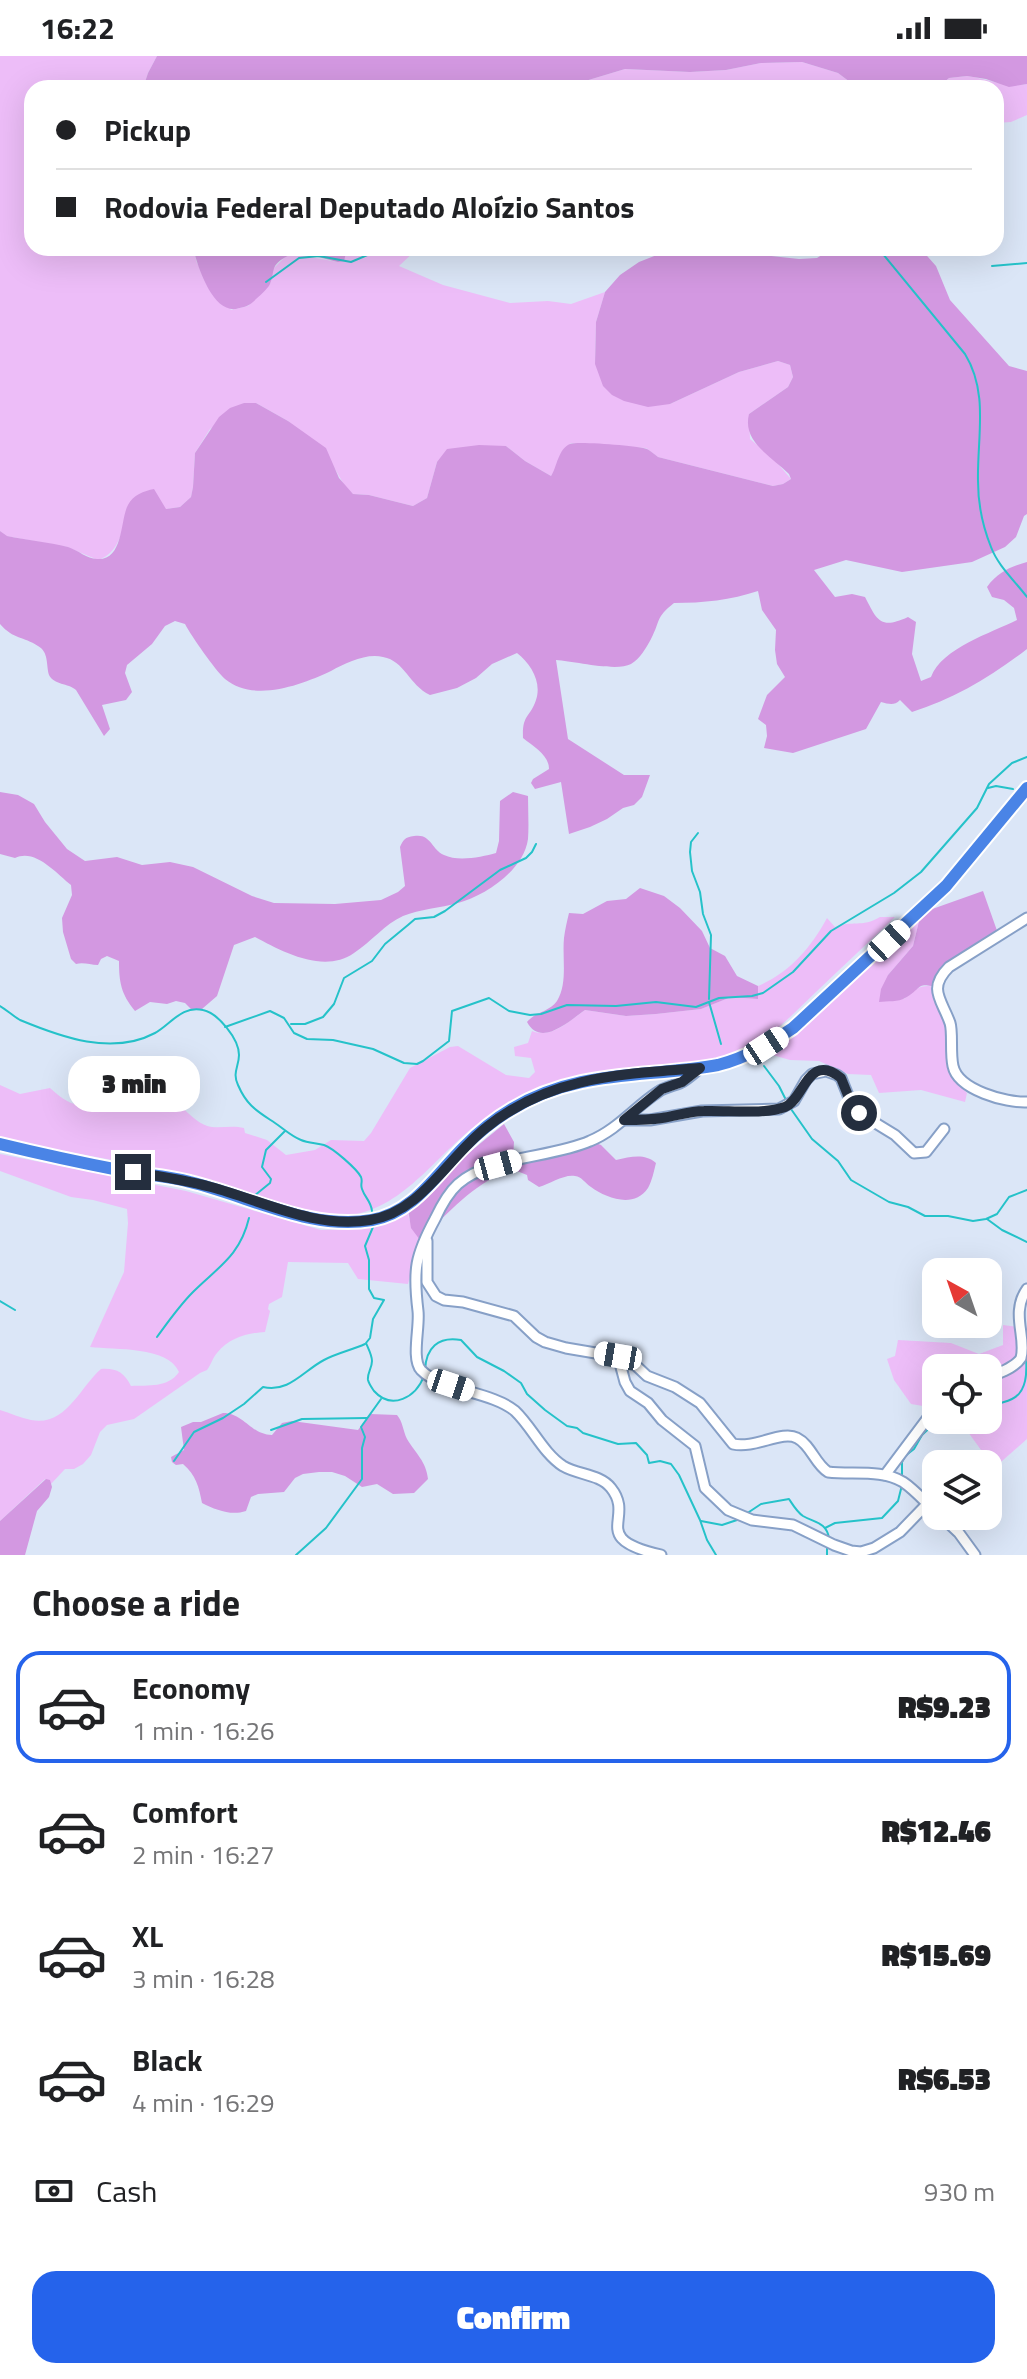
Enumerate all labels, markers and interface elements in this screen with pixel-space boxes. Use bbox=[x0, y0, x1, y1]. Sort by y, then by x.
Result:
text: 16:22 bbox=[40, 5, 115, 51]
text: Pickup bbox=[104, 107, 191, 153]
text: Rodovia Federal Deputado Aloízio Santos bbox=[104, 184, 635, 230]
car bbox=[863, 916, 915, 966]
car bbox=[739, 1023, 793, 1069]
callout: 3 min bbox=[67, 1056, 199, 1112]
text: 3 min bbox=[102, 1064, 166, 1103]
route start bbox=[841, 1095, 877, 1131]
car bbox=[472, 1147, 524, 1183]
route end bbox=[115, 1154, 151, 1190]
north arrow bbox=[922, 1258, 1002, 1338]
map controls bbox=[922, 1258, 1002, 1530]
car bbox=[592, 1340, 644, 1372]
button: locate bbox=[922, 1354, 1002, 1434]
car bbox=[424, 1366, 478, 1404]
button: layers bbox=[922, 1450, 1002, 1530]
text: Choose a ride bbox=[32, 1575, 240, 1630]
text: Economy bbox=[132, 1665, 250, 1711]
icon: car bbox=[36, 1671, 108, 1743]
text: R$9.23 bbox=[898, 1684, 991, 1730]
text: 1 min · 16:26 bbox=[132, 1711, 275, 1750]
text: Comfort bbox=[132, 1789, 238, 1835]
icon: car bbox=[36, 1795, 108, 1867]
text: R$12.46 bbox=[882, 1808, 991, 1854]
text: 2 min · 16:27 bbox=[132, 1835, 275, 1874]
text: XL bbox=[132, 1913, 163, 1959]
icon: car bbox=[36, 1919, 108, 1991]
text: R$15.69 bbox=[882, 1932, 991, 1978]
text: 3 min · 16:28 bbox=[132, 1959, 275, 1998]
text: Black bbox=[132, 2037, 203, 2083]
icon: car bbox=[36, 2043, 108, 2115]
text: R$6.53 bbox=[898, 2056, 991, 2102]
text: 4 min · 16:29 bbox=[132, 2083, 275, 2122]
text: Cash bbox=[96, 2168, 157, 2214]
icon: cash bbox=[32, 2169, 76, 2213]
text: 930 m bbox=[924, 2172, 995, 2211]
button: Confirm bbox=[32, 2271, 995, 2363]

